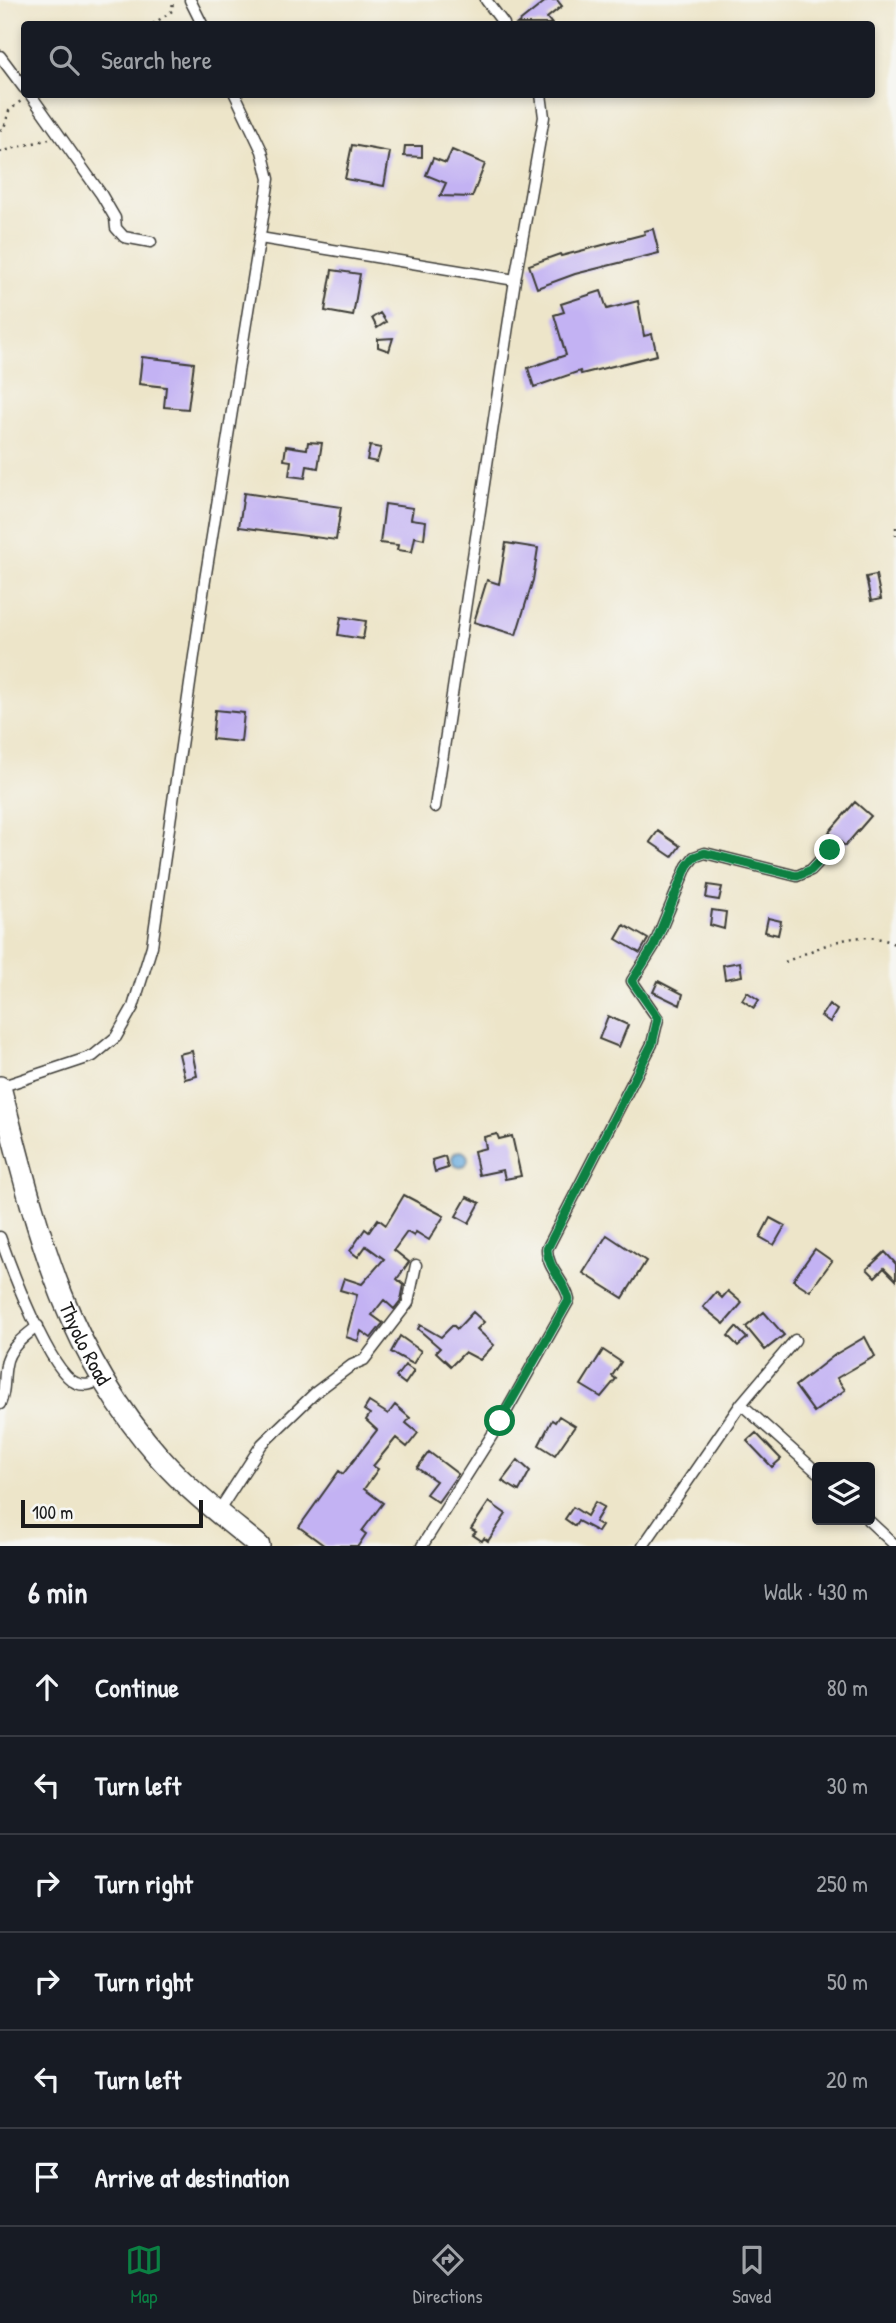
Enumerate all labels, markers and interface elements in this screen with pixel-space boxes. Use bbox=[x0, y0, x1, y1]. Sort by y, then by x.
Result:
search box bbox=[21, 21, 875, 98]
icon: search bbox=[45, 41, 83, 79]
text: Search here bbox=[101, 42, 212, 77]
route end bbox=[814, 834, 845, 865]
street label: Thyolo Road bbox=[52, 1298, 118, 1390]
route start bbox=[484, 1405, 515, 1436]
map controls bbox=[812, 1462, 875, 1525]
button: layers bbox=[812, 1462, 875, 1525]
scale bar bbox=[21, 1497, 203, 1529]
text: 100 m bbox=[32, 1499, 73, 1525]
text: 6 min bbox=[28, 1572, 88, 1612]
text: Walk · 430 m bbox=[764, 1576, 868, 1607]
icon: ahead bbox=[28, 1668, 66, 1706]
text: Continue bbox=[95, 1670, 179, 1705]
text: 80 m bbox=[827, 1672, 868, 1703]
icon: left bbox=[28, 1766, 66, 1804]
text: Turn left bbox=[95, 1768, 181, 1803]
text: 30 m bbox=[826, 1770, 868, 1801]
icon: right bbox=[28, 1864, 66, 1902]
text: Turn right bbox=[95, 1866, 193, 1901]
text: 250 m bbox=[816, 1868, 868, 1899]
icon: right bbox=[28, 1962, 66, 2000]
text: Turn right bbox=[95, 1964, 193, 1999]
text: 50 m bbox=[827, 1966, 868, 1997]
icon: left bbox=[28, 2060, 66, 2098]
text: Turn left bbox=[95, 2062, 181, 2097]
text: 20 m bbox=[826, 2064, 868, 2095]
icon: arrive bbox=[28, 2158, 66, 2196]
text: Arrive at destination bbox=[95, 2160, 290, 2195]
tab: Map bbox=[125, 2241, 163, 2309]
tab: Directions bbox=[413, 2241, 483, 2309]
tab: Saved bbox=[732, 2241, 771, 2309]

